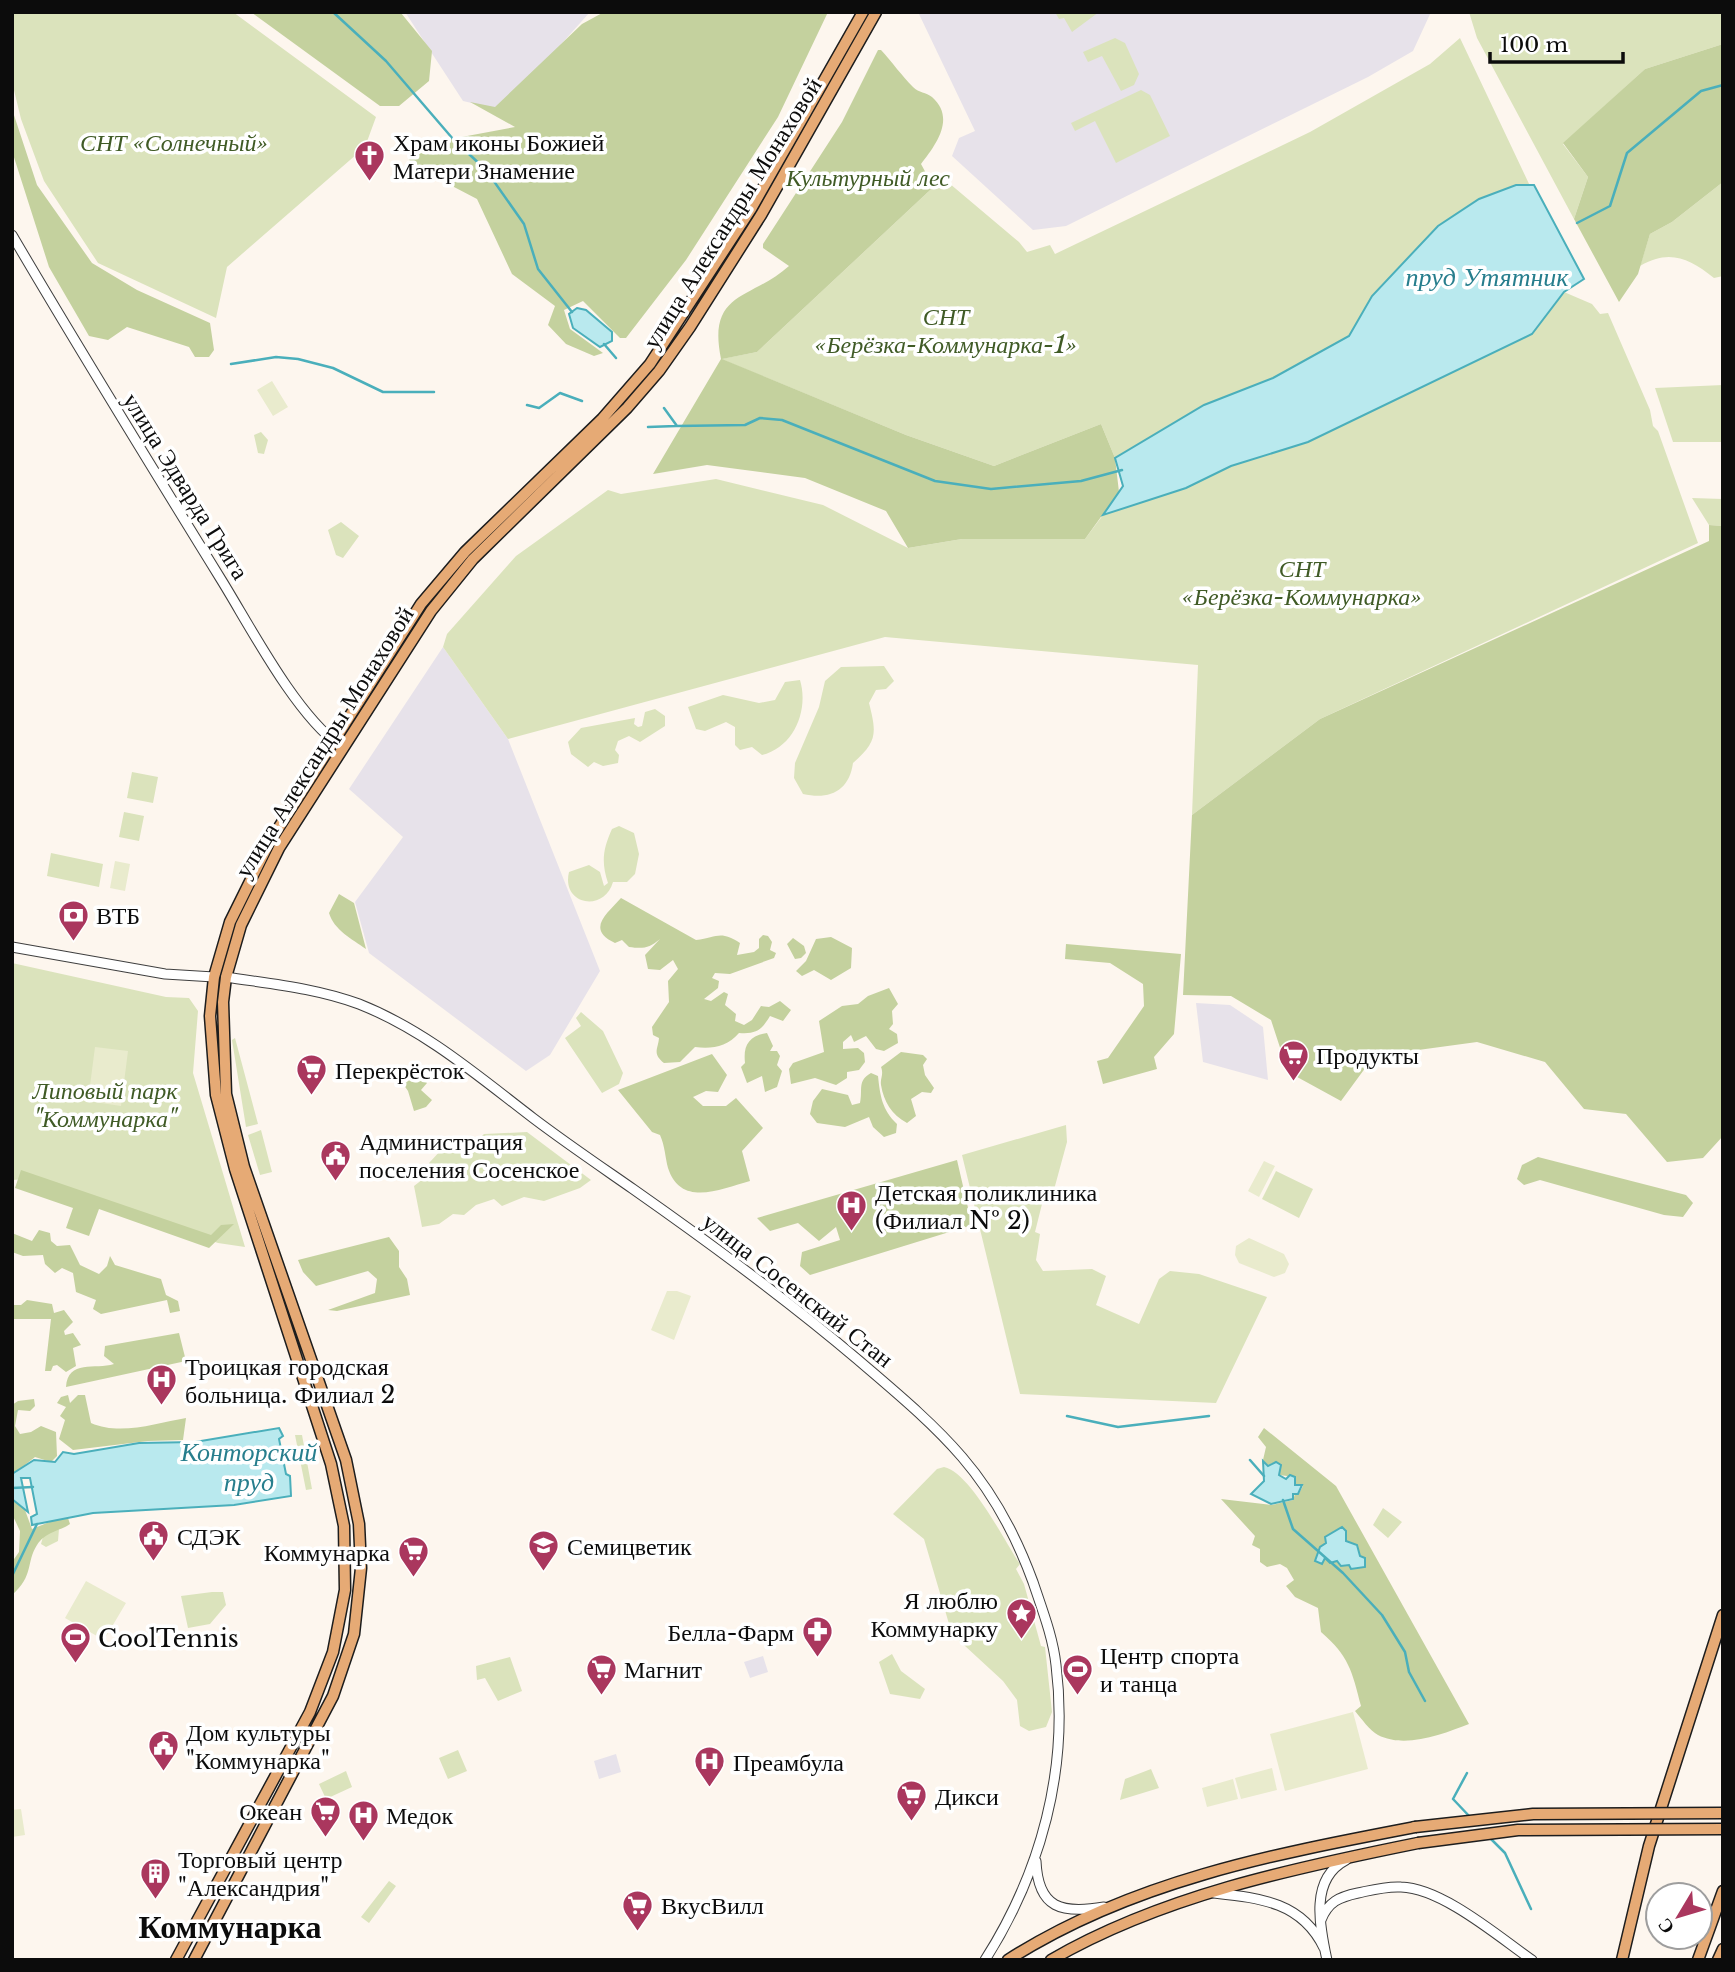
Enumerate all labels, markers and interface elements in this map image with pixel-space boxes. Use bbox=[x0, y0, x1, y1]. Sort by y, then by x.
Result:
scale bar bbox=[1490, 21, 1623, 65]
text: 100 m bbox=[1500, 32, 1568, 58]
street label: улица Александры Монаховой bbox=[636, 72, 828, 354]
park label: СНТ «Солнечный» bbox=[80, 128, 268, 157]
place label: Храм иконы Божией Матери Знамение bbox=[393, 128, 604, 185]
church icon: Храм иконы Божией Матери Знамение bbox=[353, 139, 387, 183]
park label: Культурный лес bbox=[785, 163, 950, 192]
water label: пруд Утятник bbox=[1406, 261, 1569, 293]
park label: СНТ «Берёзка-Коммунарка-1» bbox=[815, 302, 1077, 359]
street label: улица Эдварда Грига bbox=[117, 387, 255, 585]
park label: СНТ «Берёзка-Коммунарка» bbox=[1182, 554, 1422, 611]
street label: улица Александры Монаховой bbox=[228, 601, 420, 883]
bank icon: ВТБ bbox=[56, 898, 90, 942]
place label: ВТБ bbox=[96, 901, 140, 930]
supermarket icon: Продукты bbox=[1276, 1038, 1310, 1082]
place label: Продукты bbox=[1316, 1041, 1419, 1070]
supermarket icon: Перекрёсток bbox=[295, 1053, 329, 1097]
place label: Перекрёсток bbox=[335, 1056, 465, 1085]
park label: Липовый парк "Коммунарка" bbox=[32, 1076, 179, 1133]
place label: Администрация поселения Сосенское bbox=[359, 1127, 579, 1184]
public building icon: Администрация поселения Сосенское bbox=[319, 1138, 353, 1182]
place label: Детская поликлиника (Филиал № 2) bbox=[875, 1178, 1097, 1235]
hospital icon: Детская поликлиника (Филиал № 2) bbox=[835, 1189, 869, 1233]
street label: улица Сосенский Стан bbox=[697, 1207, 899, 1374]
place label: Троицкая городская больница. Филиал 2 bbox=[185, 1352, 395, 1409]
hospital icon: Троицкая городская больница. Филиал 2 bbox=[145, 1363, 179, 1407]
water label: Конторский пруд bbox=[180, 1436, 317, 1498]
public building icon: СДЭК bbox=[137, 1519, 171, 1563]
place label: СДЭК bbox=[177, 1522, 242, 1551]
school or university icon: Семицветик bbox=[527, 1529, 561, 1573]
place label: Семицветик bbox=[567, 1532, 692, 1561]
supermarket icon: Коммунарка bbox=[396, 1535, 430, 1579]
place label: Коммунарка bbox=[264, 1538, 390, 1567]
place label: Я люблю Коммунарку bbox=[870, 1586, 998, 1643]
place icon: Я люблю Коммунарку bbox=[1004, 1597, 1038, 1641]
pharmacy icon: Белла-Фарм bbox=[800, 1615, 834, 1659]
place label: Белла-Фарм bbox=[667, 1618, 794, 1647]
sports icon: CoolTennis bbox=[58, 1621, 92, 1665]
place label: CoolTennis bbox=[98, 1624, 239, 1653]
place label: Центр спорта и танца bbox=[1100, 1641, 1239, 1698]
supermarket icon: Магнит bbox=[584, 1652, 618, 1696]
sports icon: Центр спорта и танца bbox=[1060, 1652, 1094, 1696]
place label: Магнит bbox=[624, 1655, 703, 1684]
place label: Дом культуры "Коммунарка" bbox=[186, 1718, 331, 1775]
public building icon: Дом культуры "Коммунарка" bbox=[146, 1729, 180, 1773]
hospital icon: Преамбула bbox=[693, 1745, 727, 1789]
place label: Преамбула bbox=[733, 1748, 844, 1777]
supermarket icon: Дикси bbox=[895, 1779, 929, 1823]
place label: Дикси bbox=[935, 1782, 999, 1811]
supermarket icon: Океан bbox=[308, 1794, 342, 1838]
place label: Океан bbox=[239, 1797, 302, 1826]
hospital icon: Медок bbox=[346, 1798, 380, 1842]
place label: Медок bbox=[386, 1801, 454, 1830]
place label: Торговый центр "Александрия" bbox=[178, 1845, 342, 1902]
building icon: Торговый центр "Александрия" bbox=[138, 1856, 172, 1900]
north arrow bbox=[1644, 1881, 1714, 1951]
supermarket icon: ВкусВилл bbox=[621, 1888, 655, 1932]
place label: ВкусВилл bbox=[661, 1891, 764, 1920]
district label: Коммунарка bbox=[139, 1907, 321, 1947]
text: С bbox=[1653, 1914, 1679, 1939]

